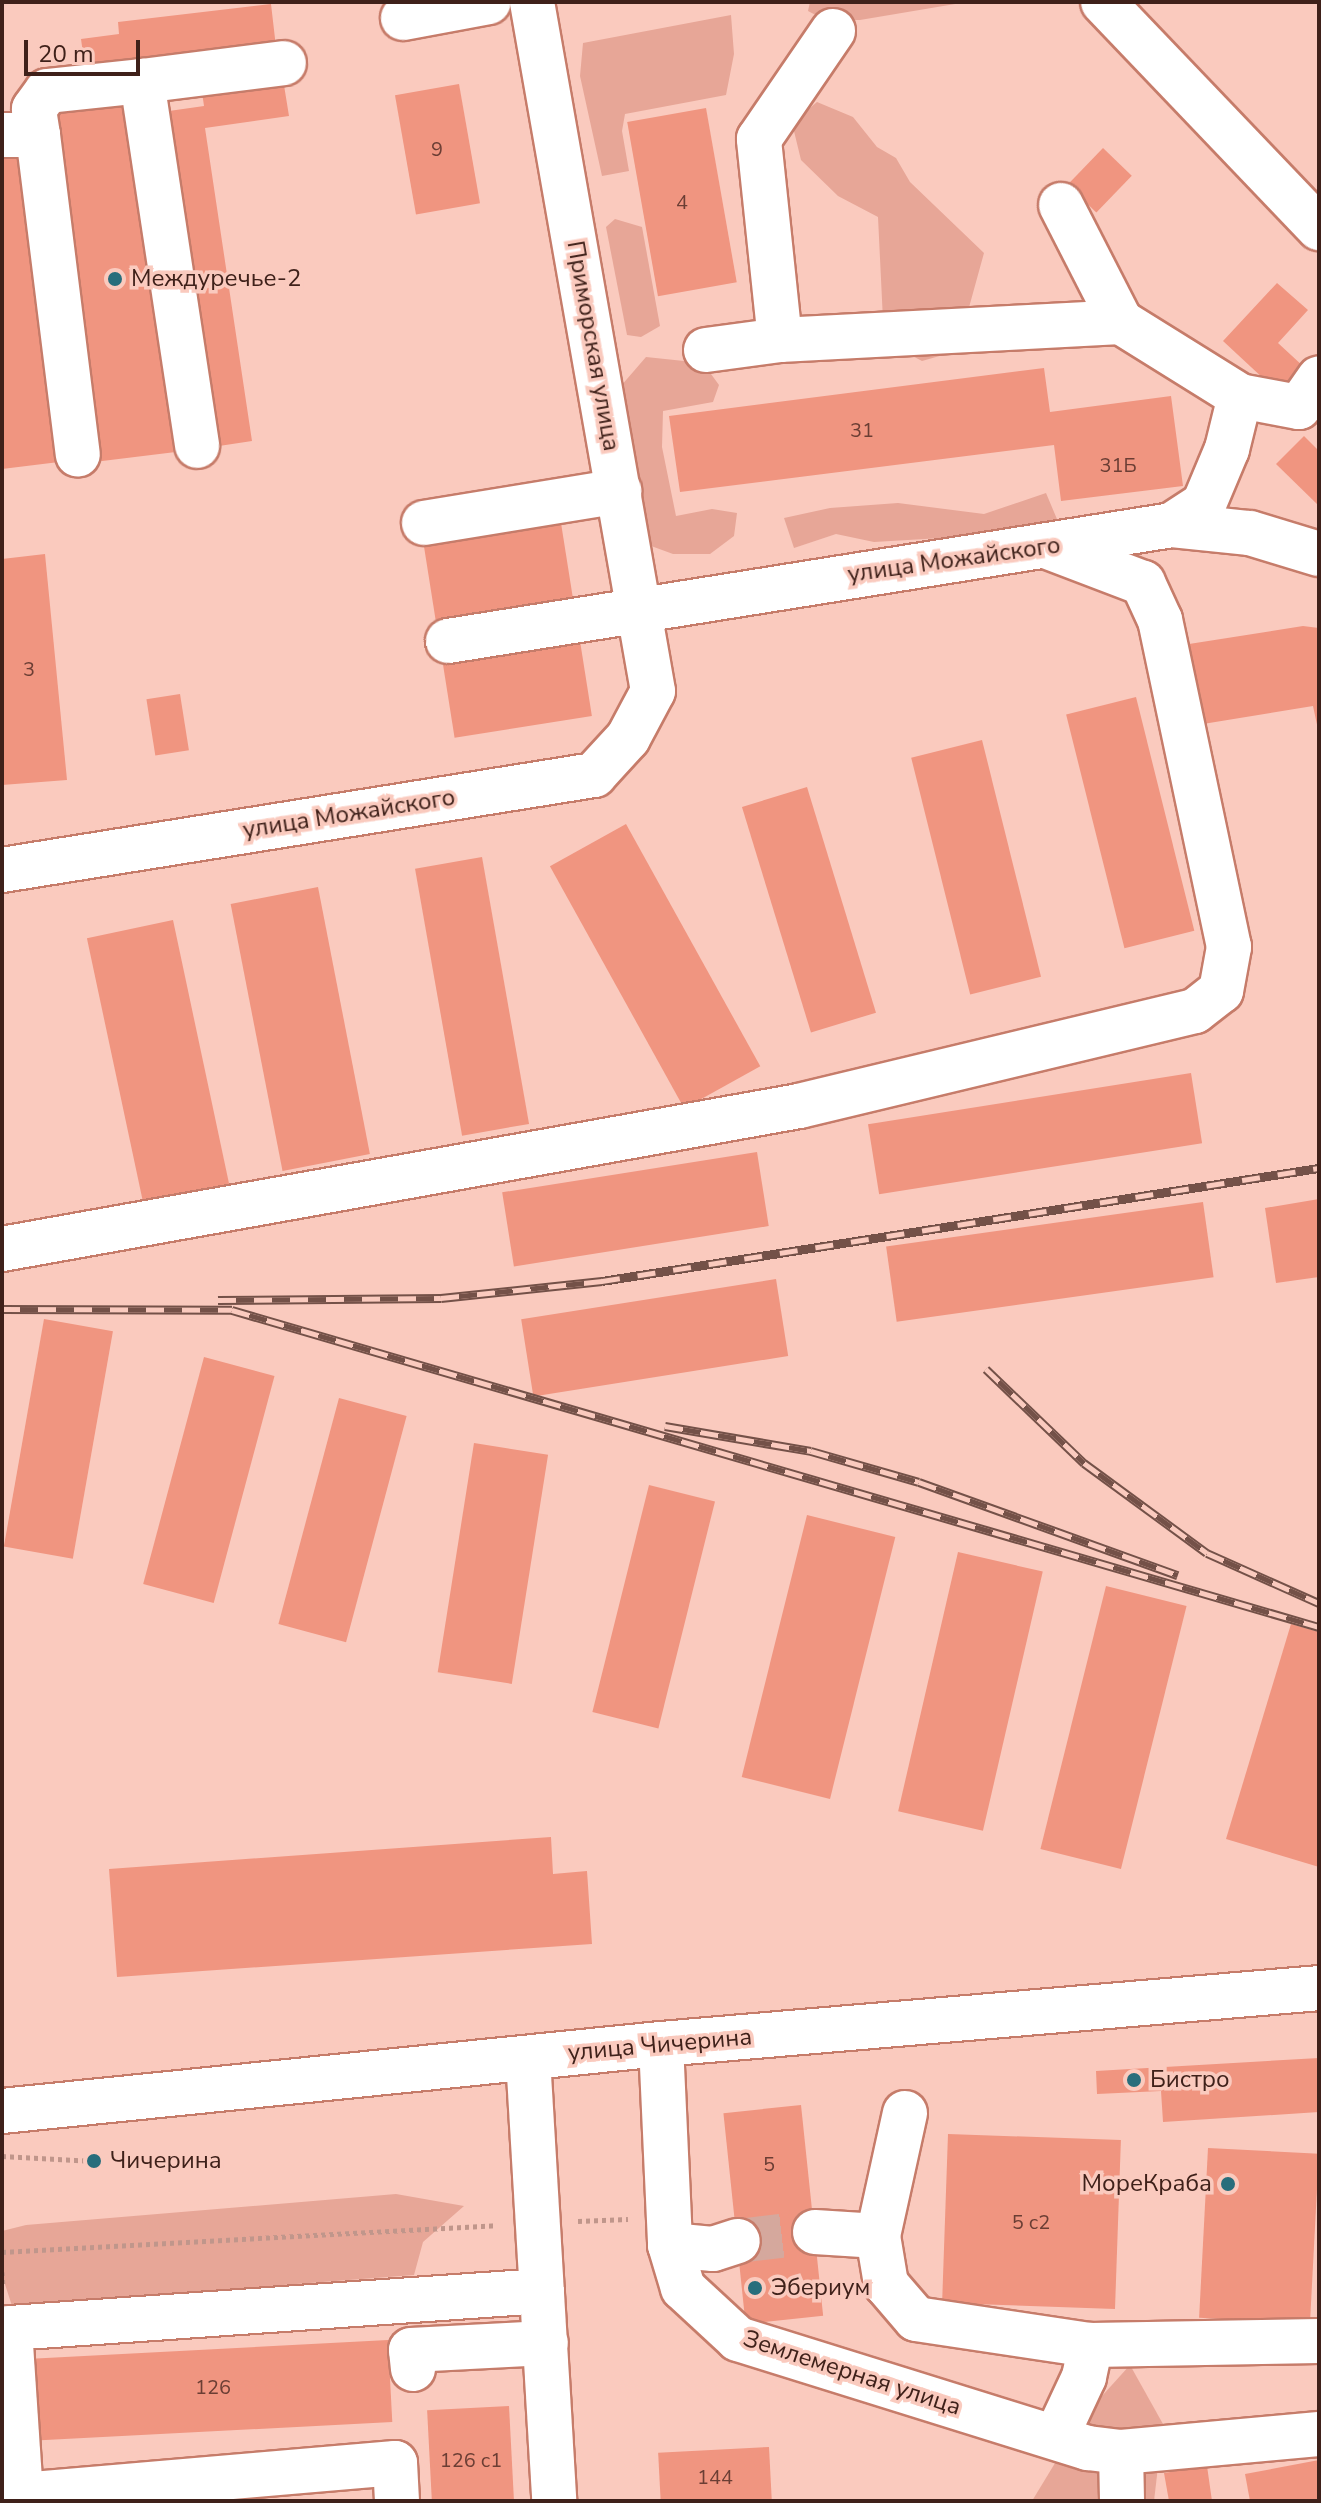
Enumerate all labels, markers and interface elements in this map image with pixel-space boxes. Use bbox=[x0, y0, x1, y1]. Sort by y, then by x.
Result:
scale bar bbox=[28, 24, 144, 74]
text: 20 m bbox=[38, 38, 94, 70]
house number: 9 bbox=[431, 137, 443, 161]
house number: 4 bbox=[676, 190, 688, 214]
street label: Приморская улица bbox=[560, 239, 626, 453]
place label: Междуречье-2 bbox=[131, 265, 301, 293]
marker: Междуречье-2 bbox=[106, 270, 124, 288]
house number: 31 bbox=[850, 418, 874, 442]
house number: 31Б bbox=[1099, 453, 1137, 477]
street label: улица Можайского bbox=[846, 531, 1062, 589]
house number: 3 bbox=[23, 657, 35, 681]
street label: улица Можайского bbox=[241, 783, 457, 845]
street label: улица Чичерина bbox=[567, 2023, 753, 2067]
place label: Бистро bbox=[1150, 2066, 1230, 2094]
marker: Бистро bbox=[1125, 2071, 1143, 2089]
place label: Чичерина bbox=[110, 2147, 222, 2175]
marker: Чичерина bbox=[85, 2152, 103, 2170]
house number: 5 bbox=[763, 2152, 775, 2176]
place label: МореКраба bbox=[1082, 2170, 1212, 2198]
marker: МореКраба bbox=[1219, 2175, 1237, 2193]
house number: 5 с2 bbox=[1012, 2210, 1050, 2234]
place label: Эбериум bbox=[771, 2274, 870, 2302]
marker: Эбериум bbox=[746, 2279, 764, 2297]
street label: Землемерная улица bbox=[740, 2324, 964, 2422]
house number: 126 bbox=[195, 2375, 231, 2399]
house number: 126 с1 bbox=[440, 2448, 502, 2472]
house number: 144 bbox=[697, 2465, 733, 2489]

